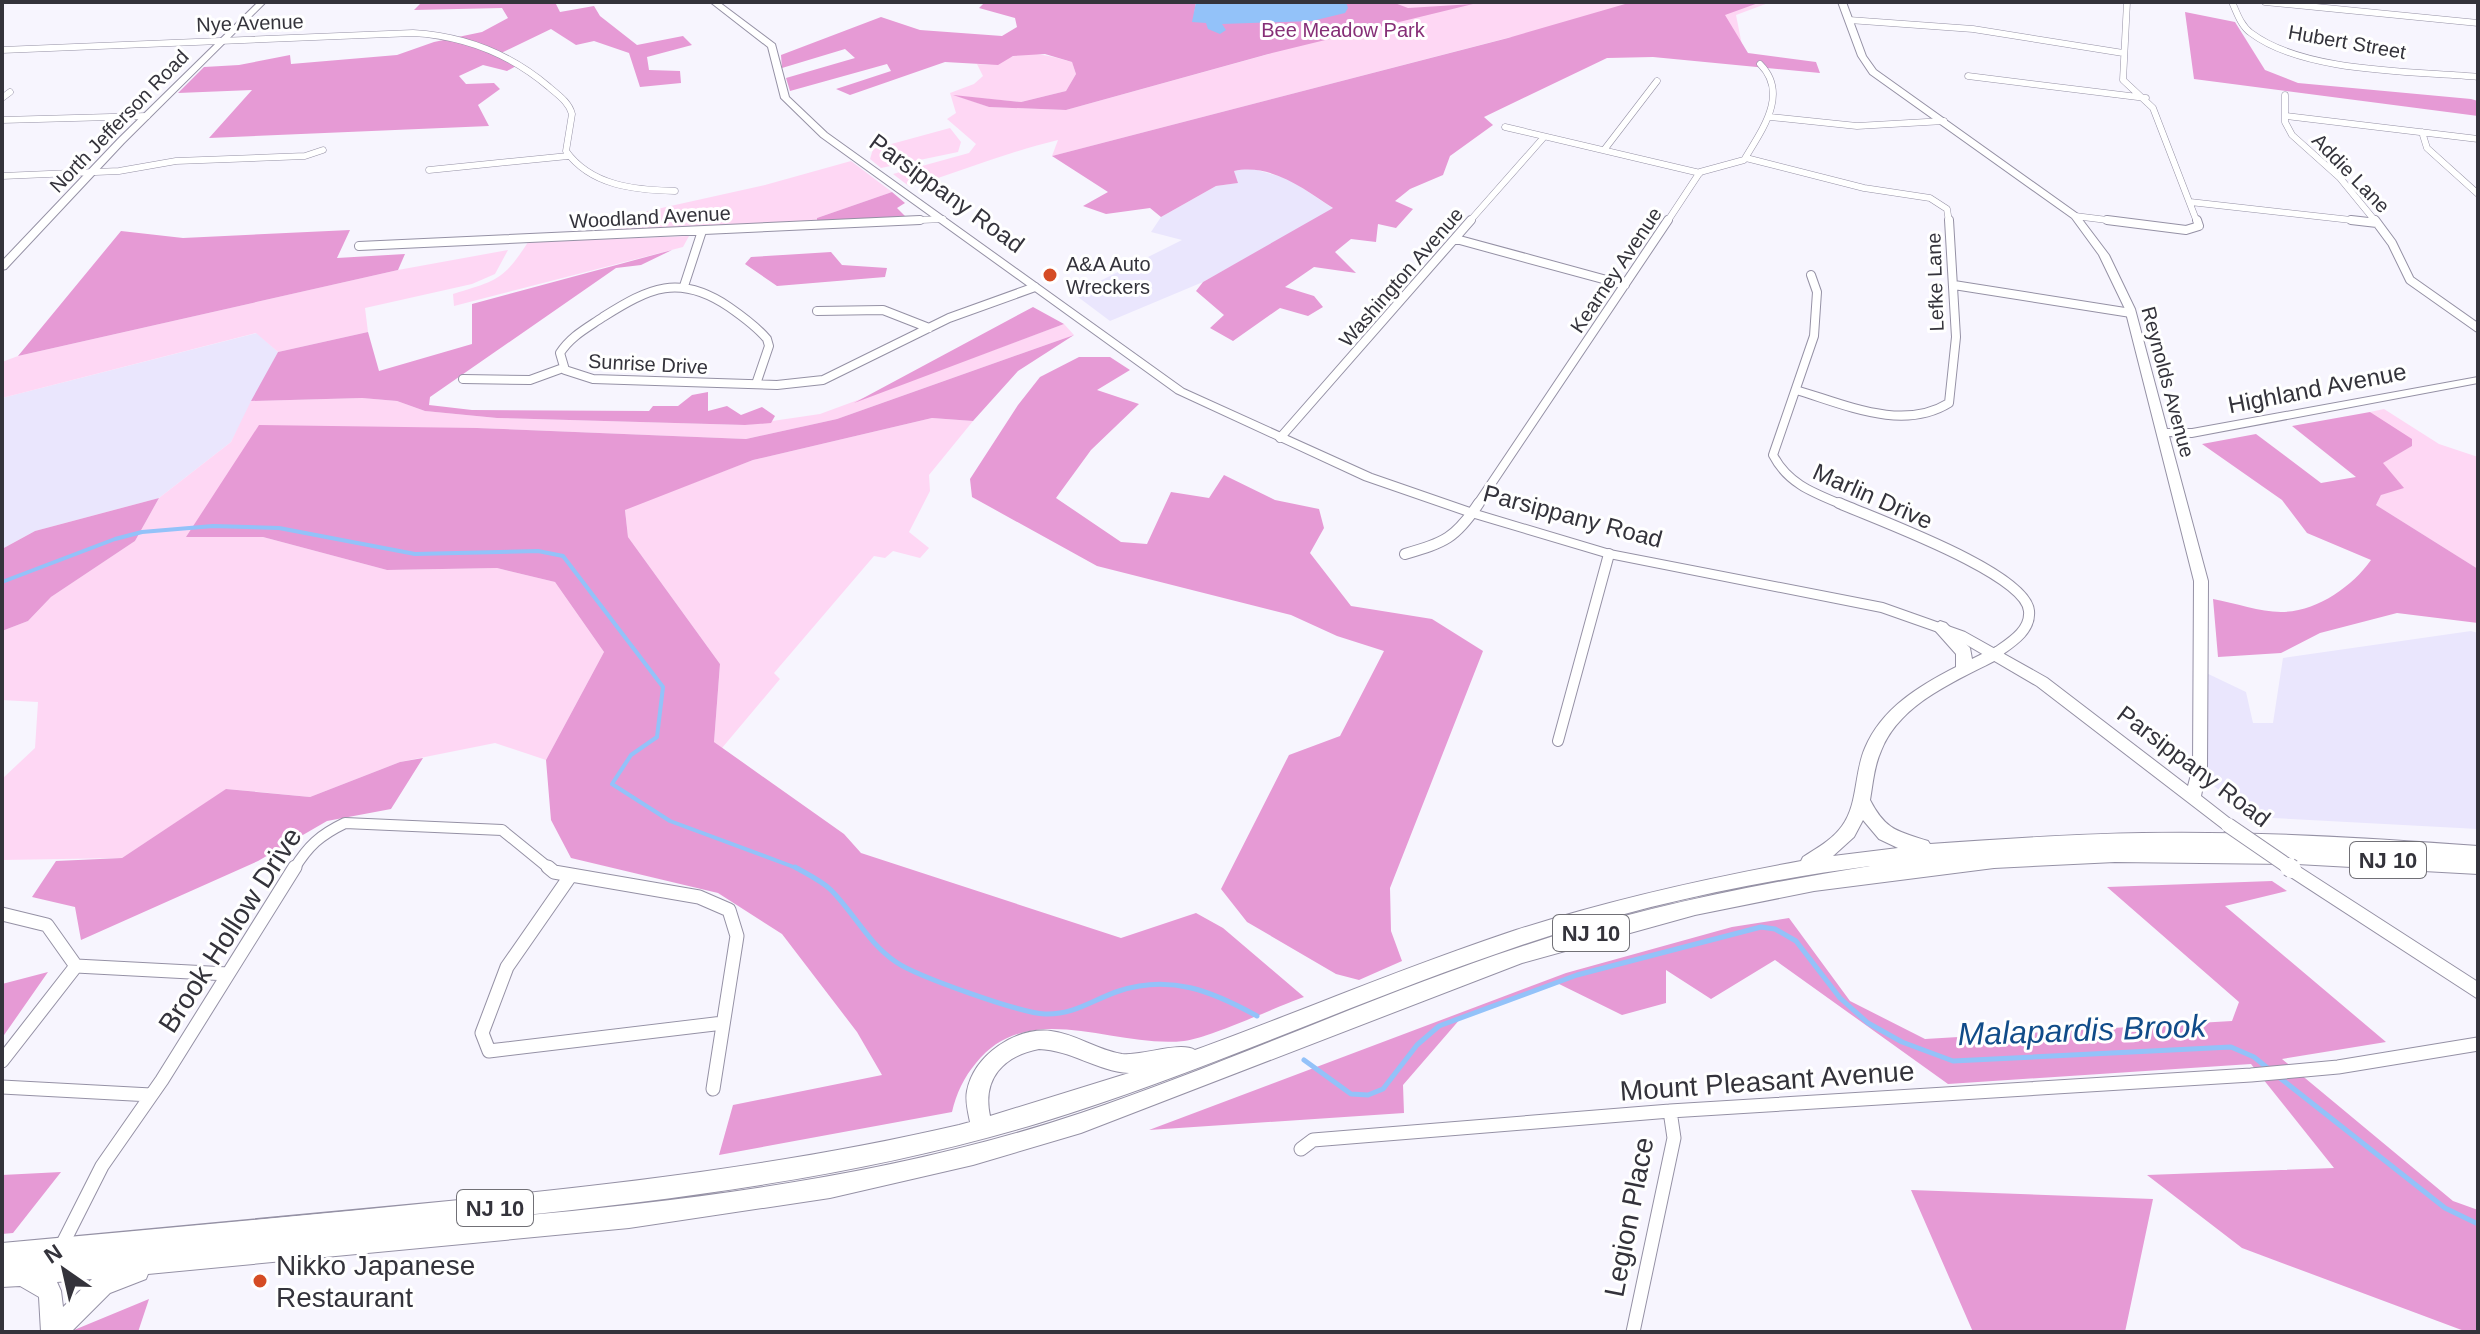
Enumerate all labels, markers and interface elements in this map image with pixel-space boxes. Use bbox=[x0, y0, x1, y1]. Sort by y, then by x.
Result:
street label: Nye Avenue bbox=[196, 10, 304, 36]
park label: Bee Meadow Park bbox=[1261, 19, 1426, 41]
street label: Hubert Street bbox=[2287, 21, 2408, 63]
street label: North Jefferson Road bbox=[45, 45, 193, 197]
street label: Parsippany Road bbox=[865, 128, 1029, 258]
street label: Addie Lane bbox=[2308, 129, 2394, 217]
street label: Woodland Avenue bbox=[569, 202, 731, 232]
street label: Washington Avenue bbox=[1335, 203, 1467, 351]
street label: Kearney Avenue bbox=[1566, 203, 1666, 337]
street label: Lefke Lane bbox=[1922, 232, 1948, 332]
place label: A&A Auto Wreckers bbox=[1066, 253, 1151, 298]
marker: A&A Auto Wreckers bbox=[1041, 266, 1059, 284]
street label: Reynolds Avenue bbox=[2137, 304, 2199, 460]
street label: Sunrise Drive bbox=[587, 350, 709, 378]
street label: Highland Avenue bbox=[2226, 357, 2408, 419]
street label: Marlin Drive bbox=[1809, 458, 1937, 534]
street label: Parsippany Road bbox=[1481, 479, 1665, 553]
street label: Parsippany Road bbox=[2112, 700, 2276, 832]
street label: Brook Hollow Drive bbox=[152, 822, 308, 1038]
road number: NJ 10 bbox=[2350, 842, 2426, 878]
road number: NJ 10 bbox=[1553, 915, 1629, 951]
water label: Malapardis Brook bbox=[1957, 1008, 2209, 1052]
street label: Mount Pleasant Avenue bbox=[1619, 1055, 1915, 1107]
street label: Legion Place bbox=[1598, 1135, 1660, 1299]
road number: NJ 10 bbox=[457, 1190, 533, 1226]
north arrow bbox=[24, 1230, 104, 1310]
text: N bbox=[40, 1239, 67, 1269]
place label: Nikko Japanese Restaurant bbox=[276, 1250, 475, 1313]
marker: Nikko Japanese Restaurant bbox=[251, 1272, 269, 1290]

